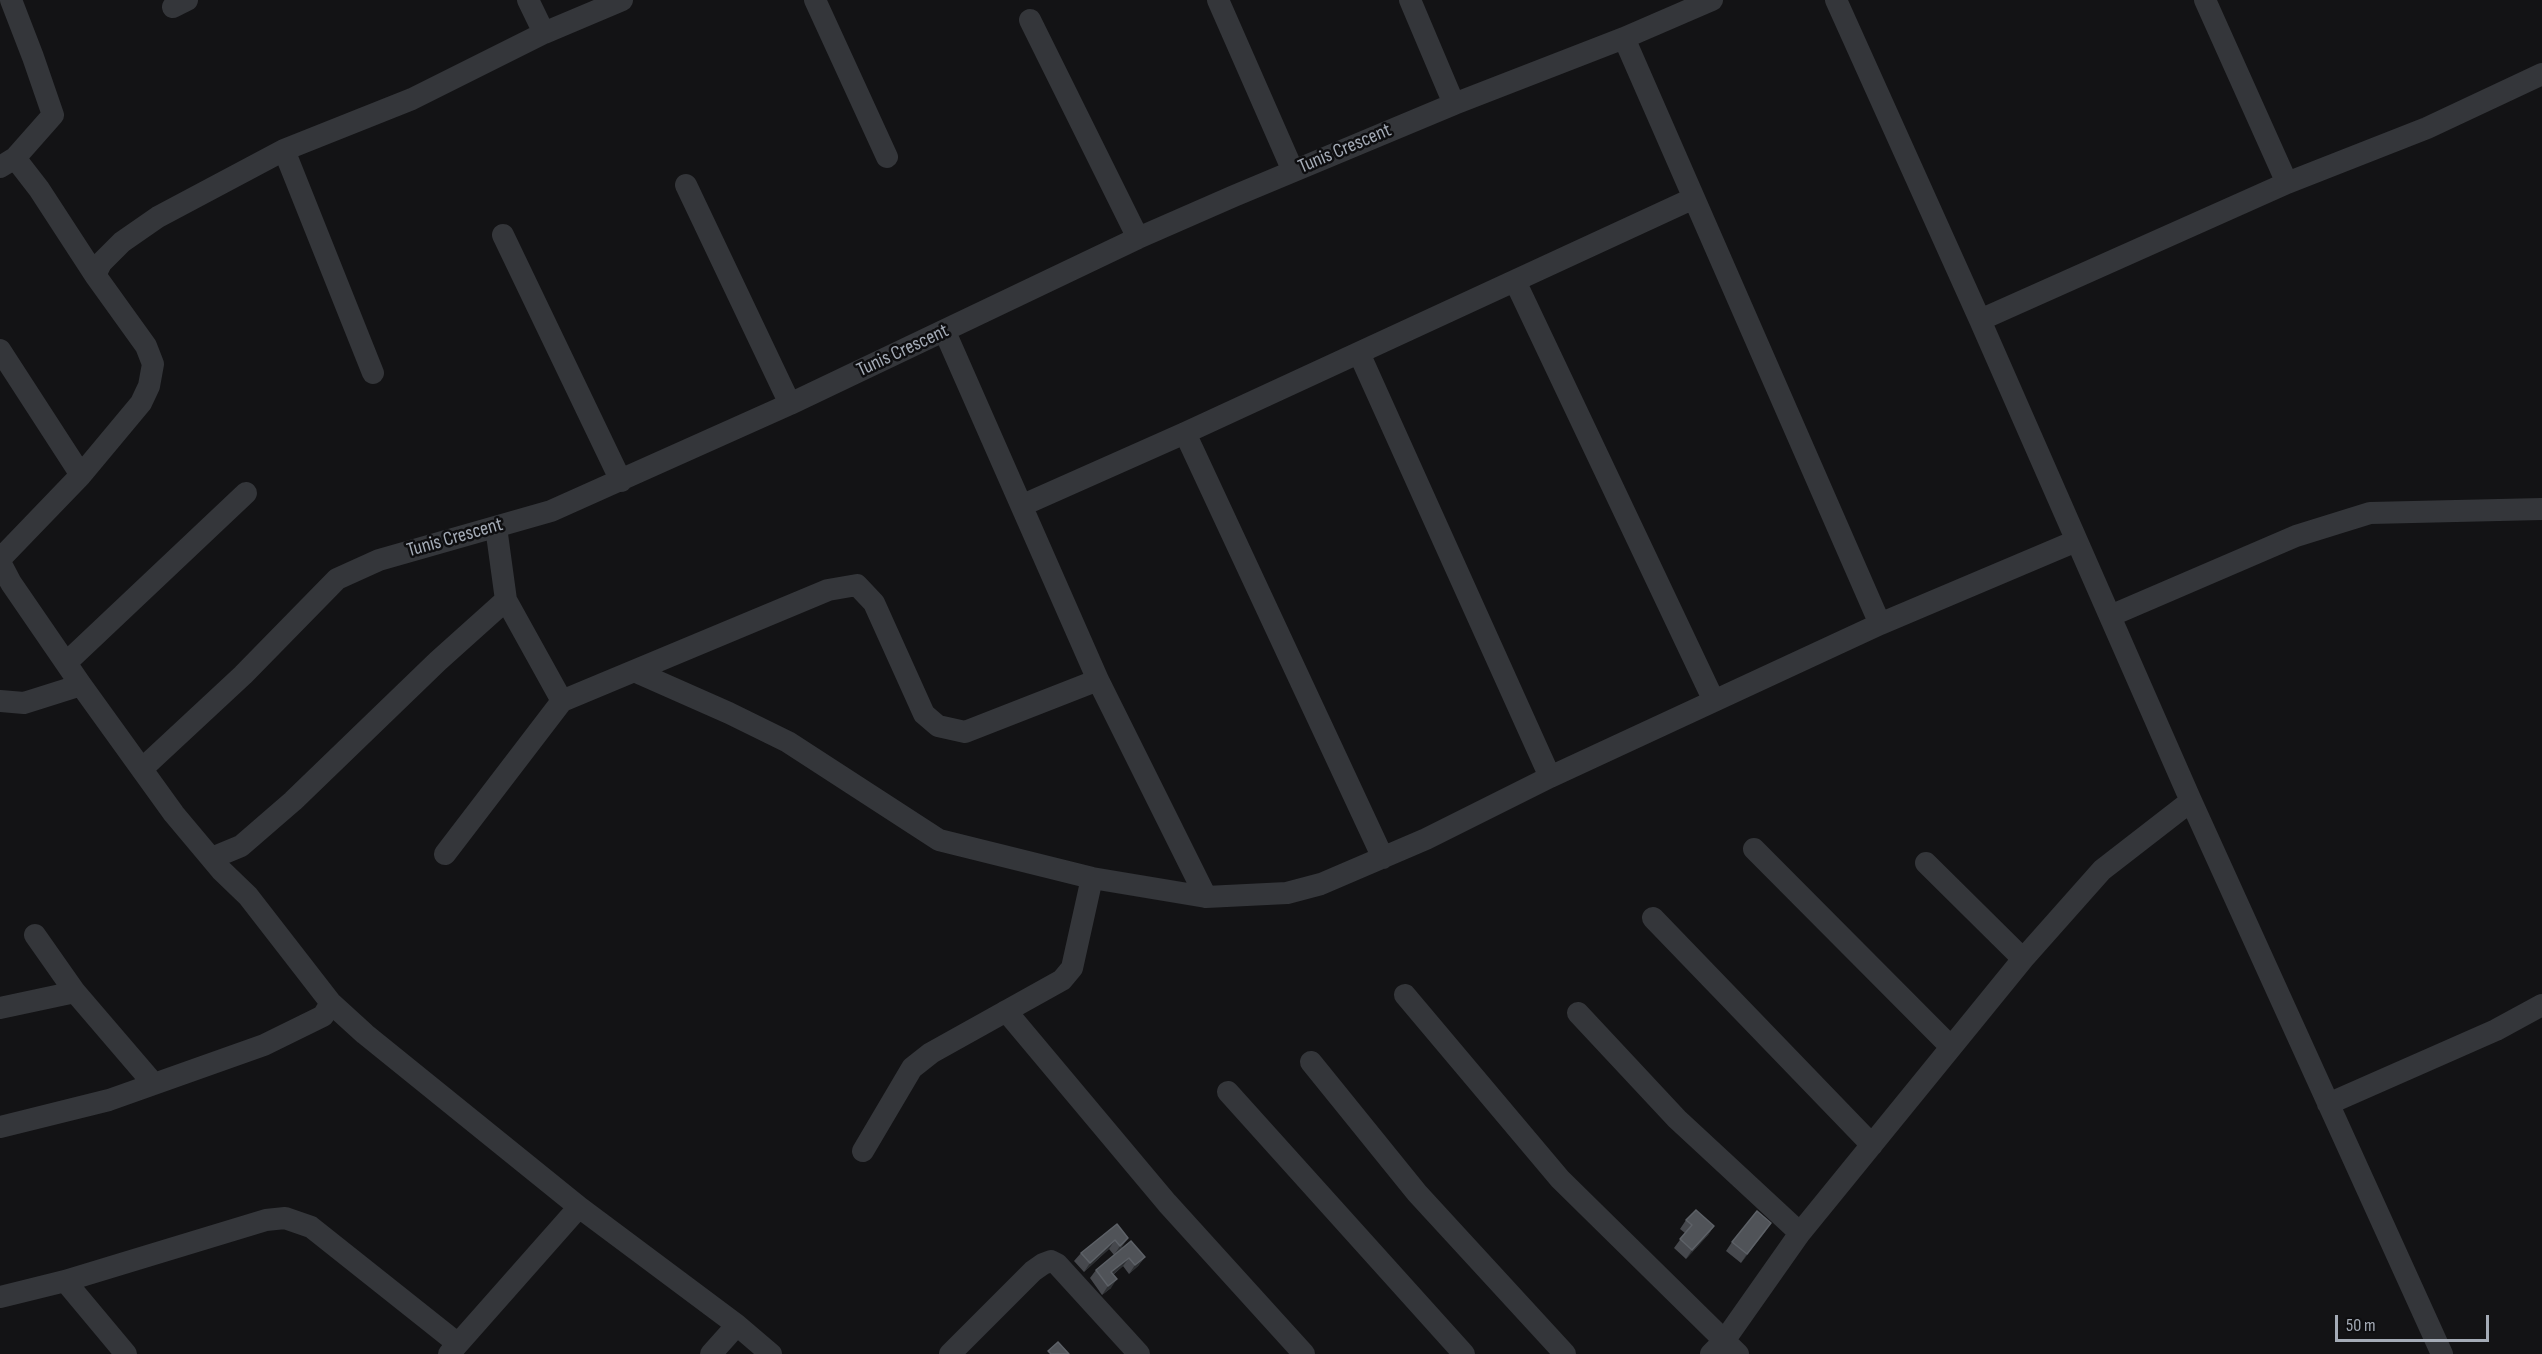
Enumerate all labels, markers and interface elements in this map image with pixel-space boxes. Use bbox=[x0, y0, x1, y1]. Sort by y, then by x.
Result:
street label: Tunis Crescent bbox=[1295, 119, 1395, 179]
street label: Tunis Crescent bbox=[853, 319, 953, 383]
street label: Tunis Crescent bbox=[404, 513, 506, 563]
scale bar bbox=[2338, 1303, 2492, 1341]
text: 50 m bbox=[2346, 1315, 2376, 1336]

